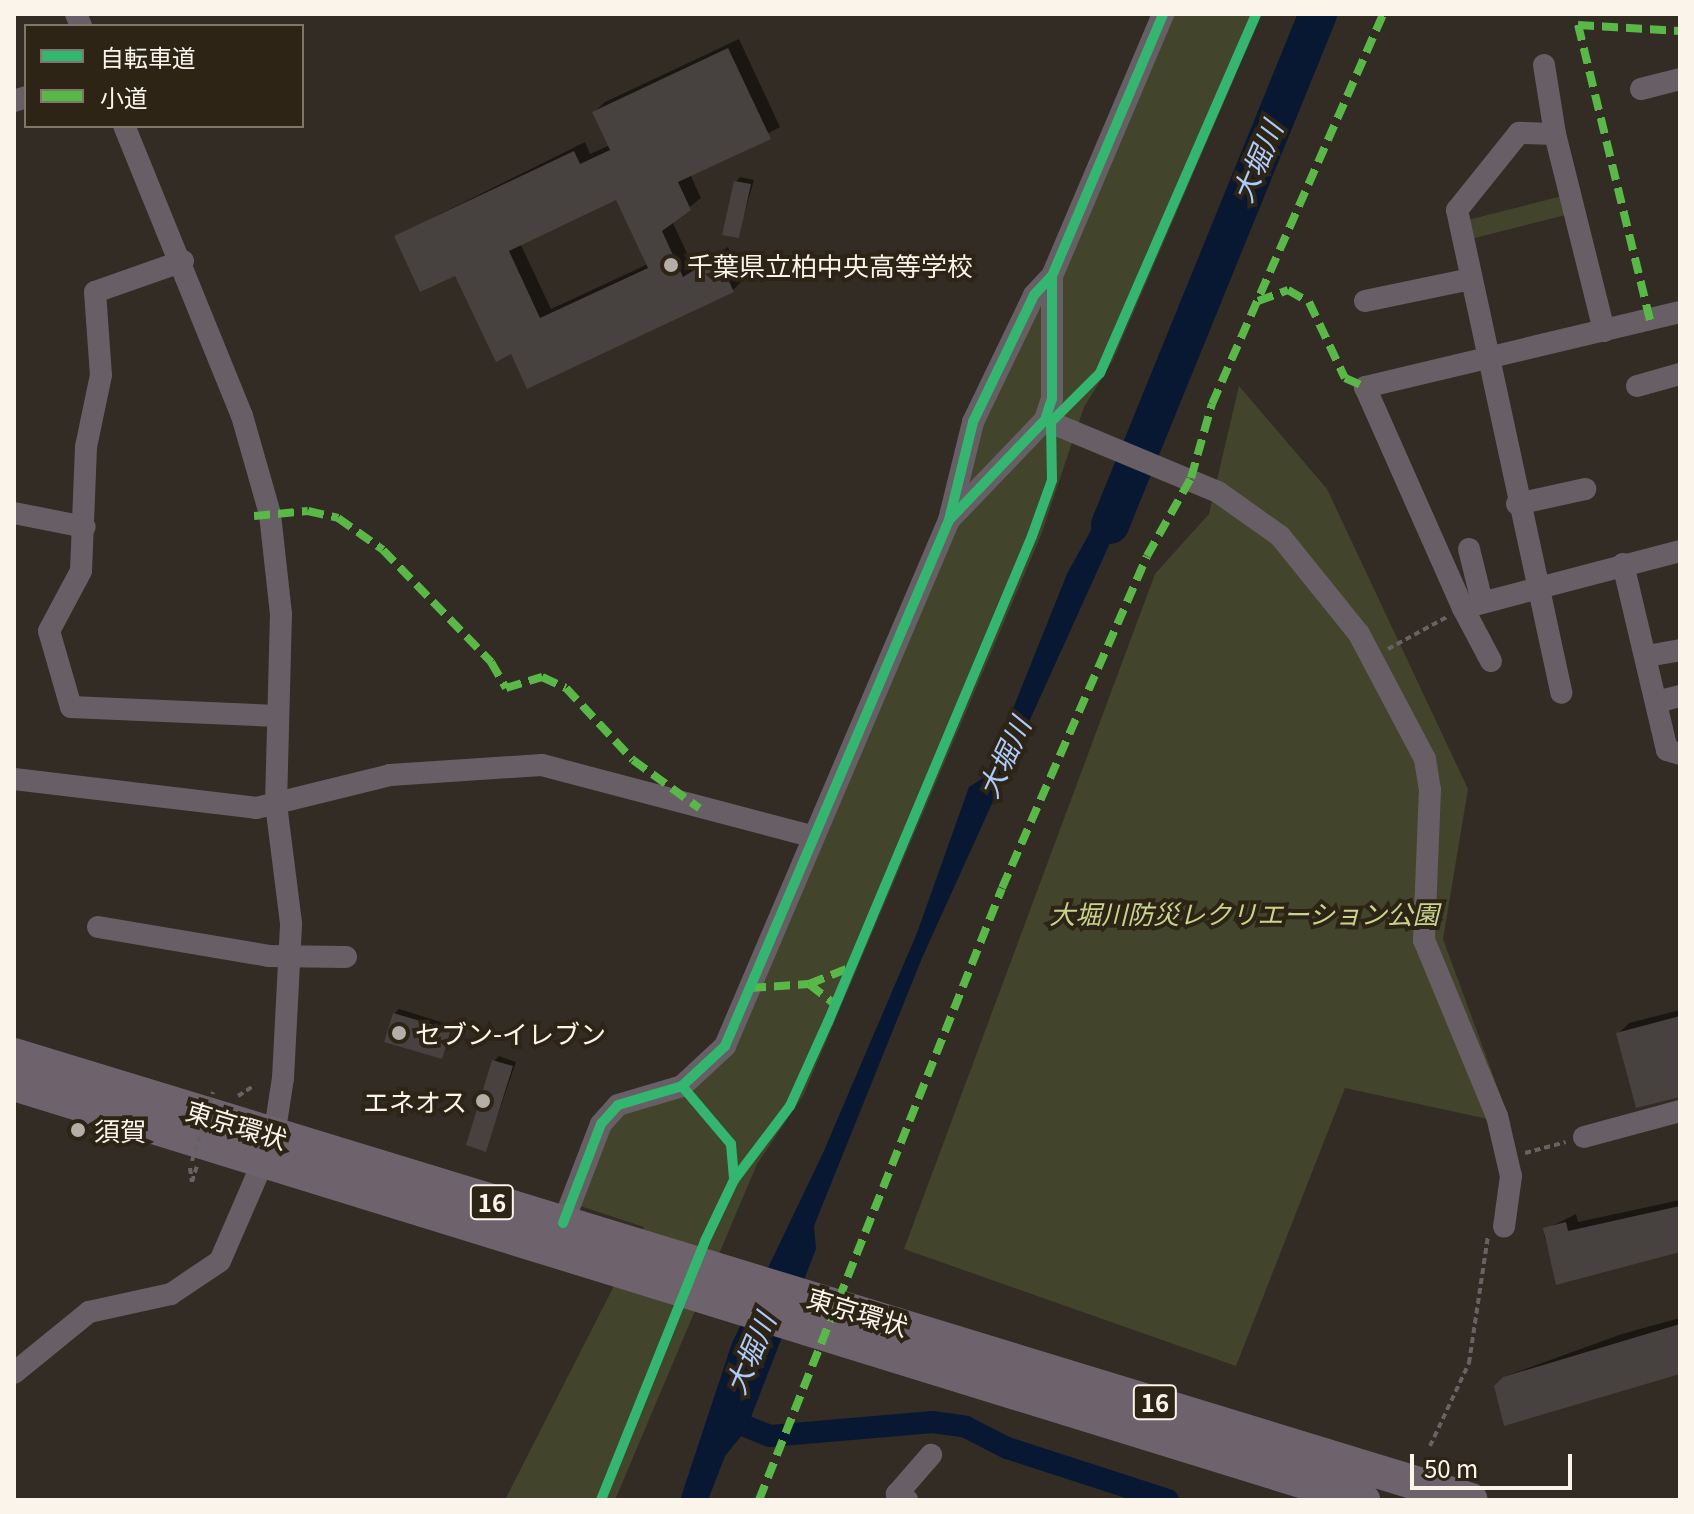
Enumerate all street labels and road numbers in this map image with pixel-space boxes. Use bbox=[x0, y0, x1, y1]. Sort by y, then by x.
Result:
street label: 東京環状 bbox=[183, 1094, 291, 1154]
road number: 16 bbox=[468, 1182, 516, 1222]
street label: 東京環状 bbox=[804, 1281, 912, 1341]
road number: 16 bbox=[1131, 1382, 1179, 1422]

